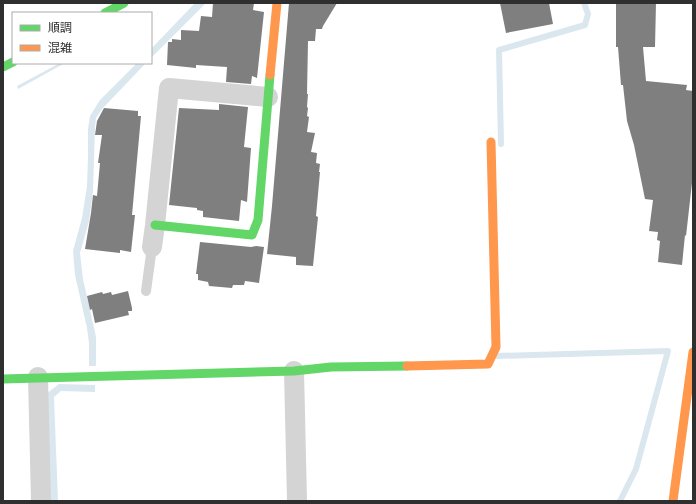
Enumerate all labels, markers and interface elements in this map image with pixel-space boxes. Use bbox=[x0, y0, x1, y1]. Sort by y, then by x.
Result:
legend bbox=[12, 12, 152, 64]
text: 順調 bbox=[48, 20, 72, 35]
text: 混雑 bbox=[48, 40, 72, 55]

